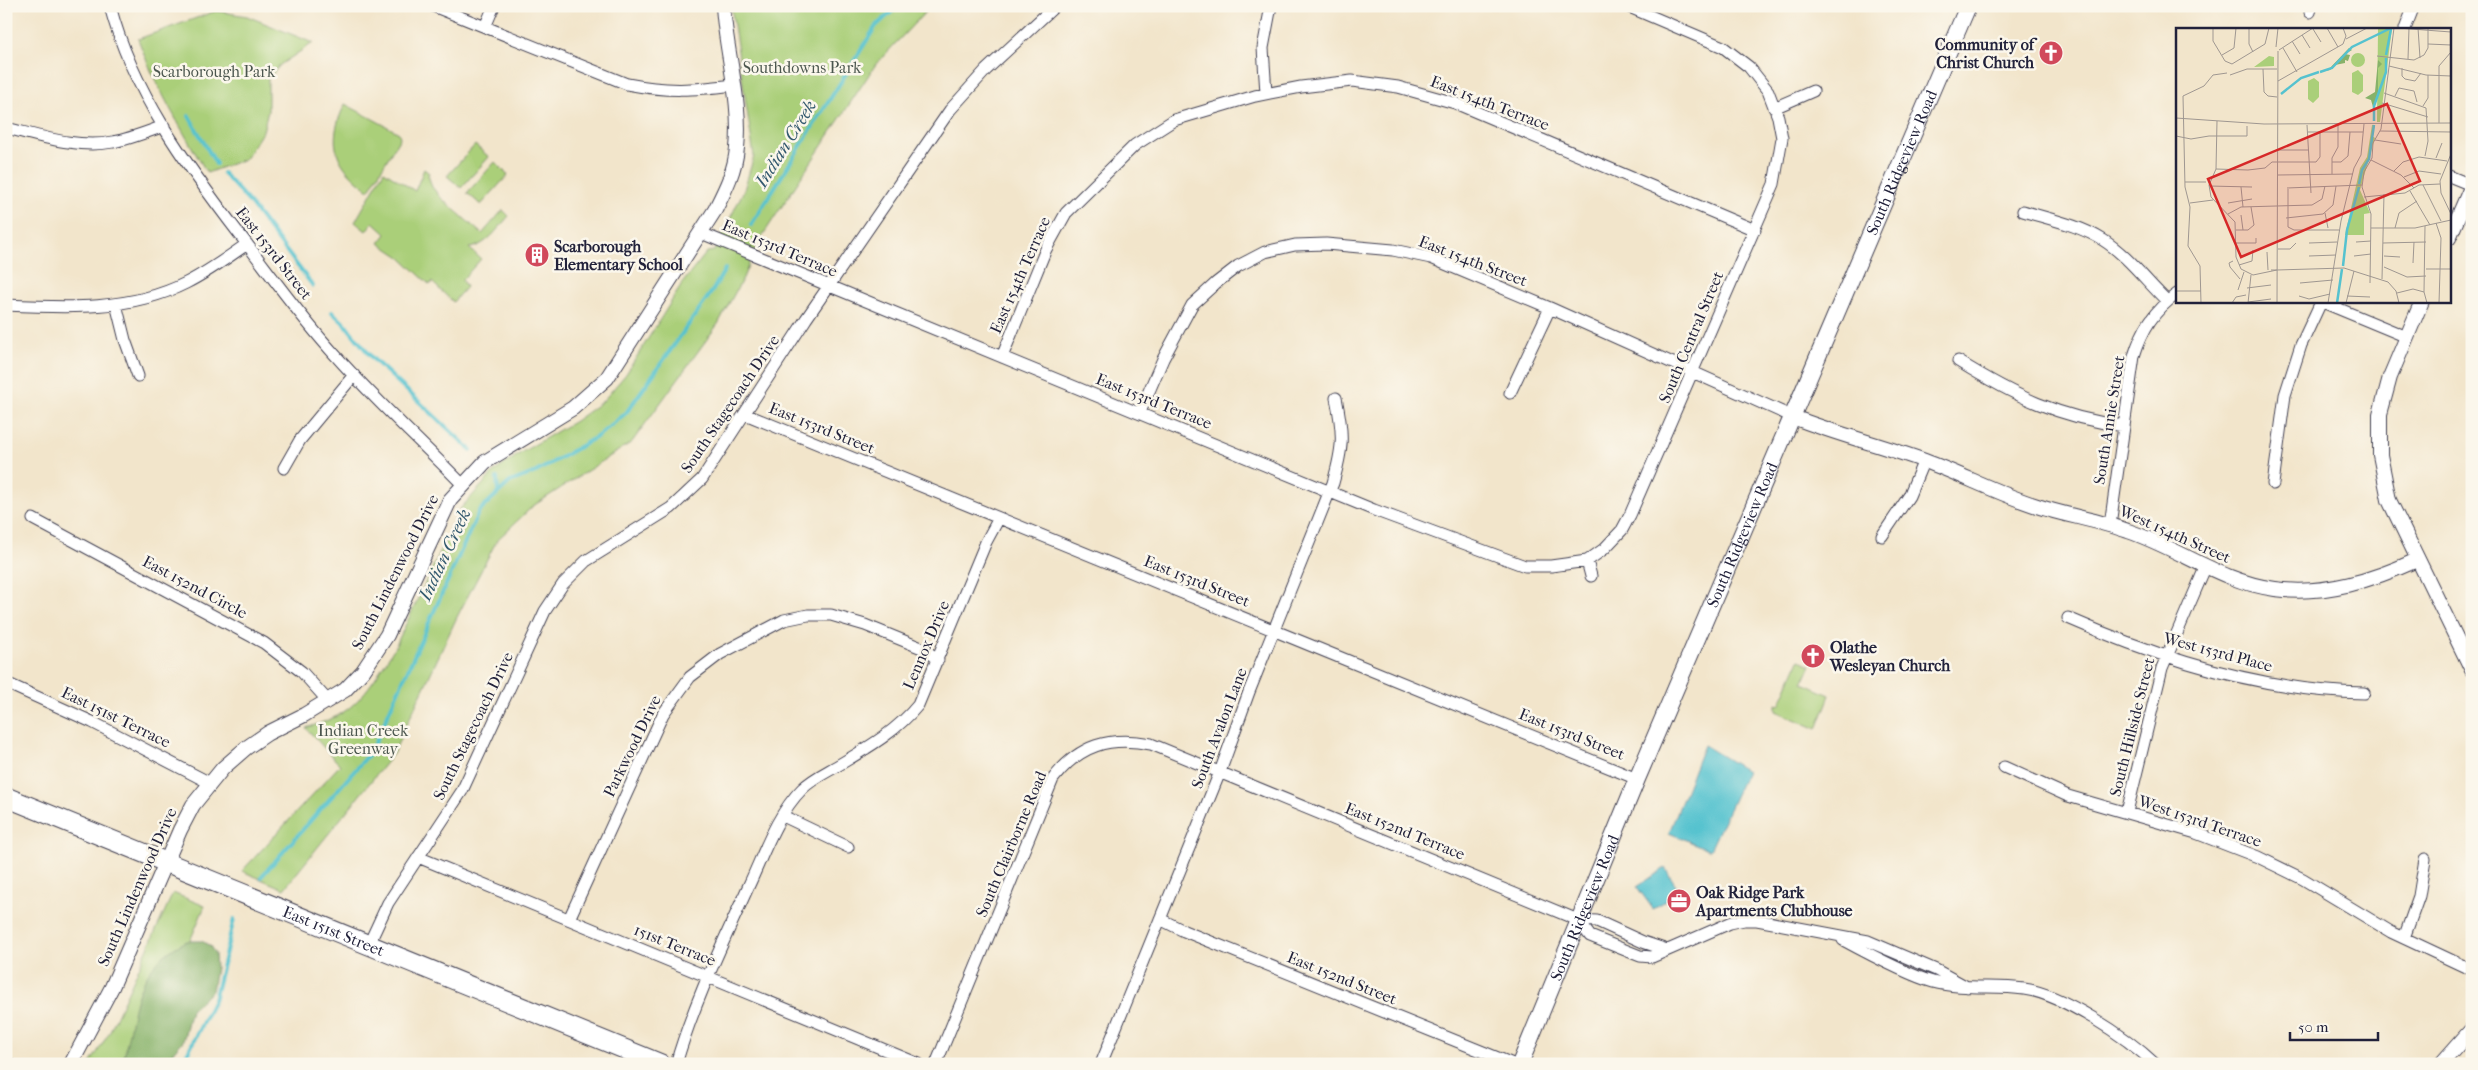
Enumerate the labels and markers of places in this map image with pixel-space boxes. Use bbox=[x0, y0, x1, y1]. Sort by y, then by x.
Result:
place label: Community of Christ Church bbox=[1935, 35, 2038, 72]
church icon: Community of Christ Church bbox=[2038, 40, 2064, 66]
place label: Scarborough Elementary School bbox=[554, 237, 683, 275]
building icon: Scarborough Elementary School bbox=[524, 242, 550, 268]
place label: Olathe Wesleyan Church bbox=[1829, 638, 1951, 676]
church icon: Olathe Wesleyan Church bbox=[1800, 643, 1826, 669]
place label: Oak Ridge Park Apartments Clubhouse bbox=[1695, 883, 1853, 921]
office icon: Oak Ridge Park Apartments Clubhouse bbox=[1666, 888, 1692, 914]

